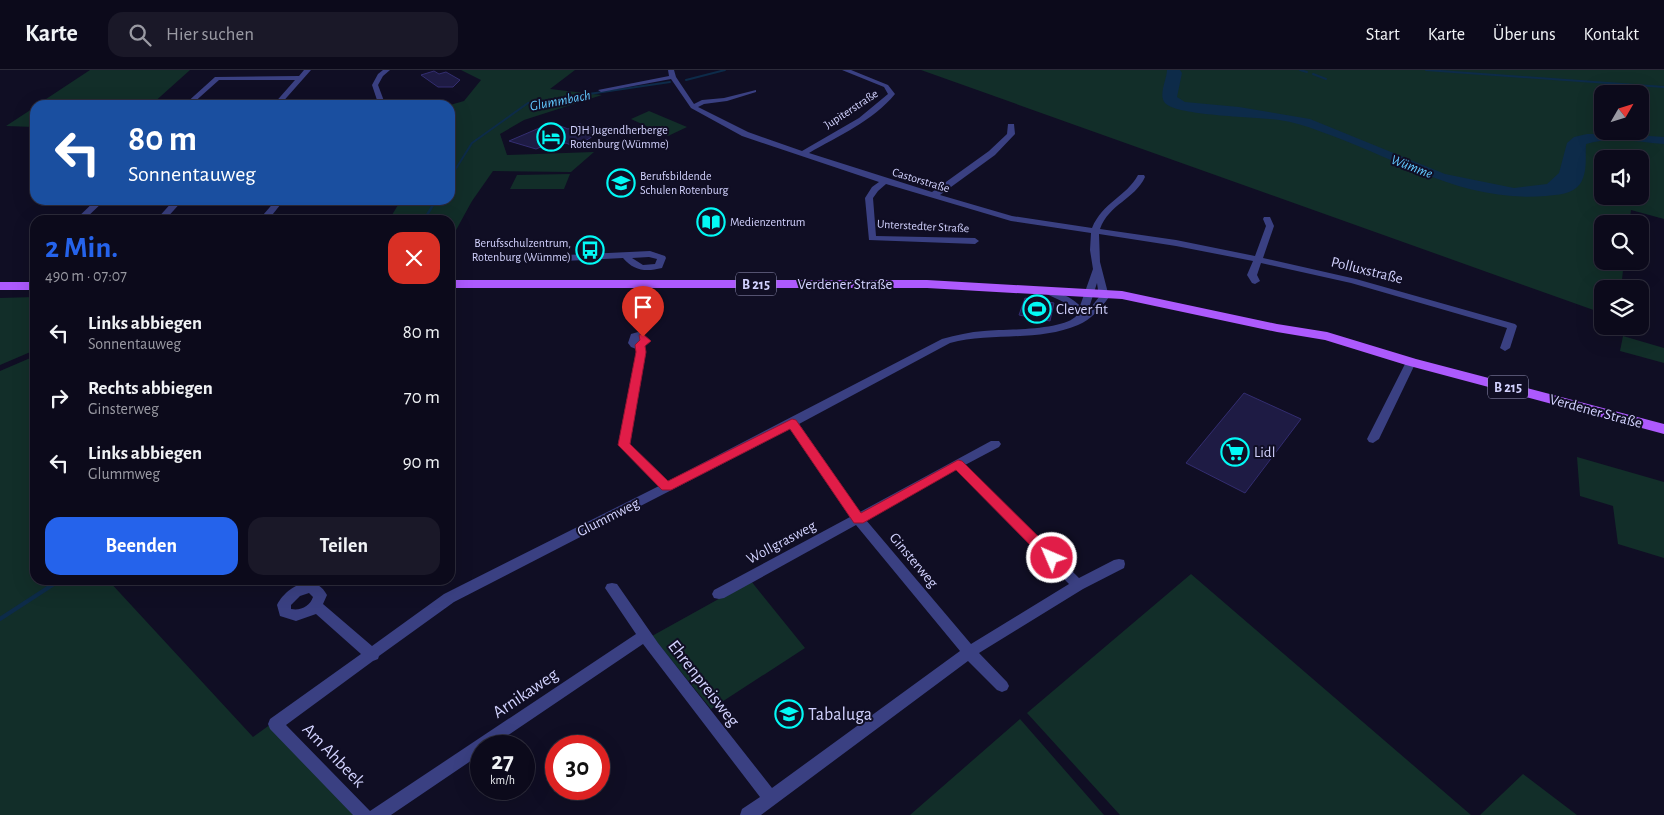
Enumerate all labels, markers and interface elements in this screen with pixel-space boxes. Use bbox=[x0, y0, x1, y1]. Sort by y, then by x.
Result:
search box bbox=[108, 12, 458, 57]
icon: search bbox=[126, 21, 154, 49]
text: Karte bbox=[25, 22, 78, 46]
text: Hier suchen bbox=[166, 25, 254, 44]
text: Start bbox=[1366, 26, 1400, 44]
text: Karte bbox=[1428, 26, 1465, 44]
text: Über uns bbox=[1493, 26, 1556, 44]
text: Kontakt bbox=[1584, 26, 1639, 44]
north arrow bbox=[1594, 85, 1649, 140]
map controls bbox=[1594, 85, 1649, 335]
street label: Jupiterstraße bbox=[822, 87, 880, 131]
water label: Glummbach bbox=[529, 88, 592, 114]
icon: left bbox=[45, 120, 110, 185]
text: 80 m bbox=[128, 122, 197, 157]
hotel icon: DJH Jugendherberge Rotenburg (Wümme) bbox=[536, 122, 566, 152]
place label: DJH Jugendherberge Rotenburg (Wümme) bbox=[570, 124, 669, 150]
button: sound bbox=[1594, 150, 1649, 205]
water label: Wümme bbox=[1389, 153, 1434, 181]
text: Sonnentauweg bbox=[128, 163, 256, 185]
street label: Castorstraße bbox=[891, 166, 951, 194]
school or university icon: Berufsbildende Schulen Rotenburg bbox=[606, 168, 636, 198]
place label: Berufsbildende Schulen Rotenburg bbox=[640, 170, 729, 196]
library icon: Medienzentrum bbox=[696, 207, 726, 237]
button: search bbox=[1594, 215, 1649, 270]
place label: Medienzentrum bbox=[730, 216, 805, 228]
street label: Unterstedter Straße bbox=[877, 218, 969, 234]
button: close bbox=[388, 232, 440, 284]
text: 2 Min. bbox=[45, 233, 118, 263]
bus stop icon: Berufsschulzentrum, Rotenburg (Wümme) bbox=[575, 235, 605, 265]
place label: Berufsschulzentrum, Rotenburg (Wümme) bbox=[472, 237, 571, 263]
street label: Polluxstraße bbox=[1329, 254, 1404, 287]
text: 490 m · 07:07 bbox=[45, 268, 127, 284]
road number: B 215 bbox=[736, 272, 776, 295]
street label: Verdener Straße bbox=[798, 277, 893, 292]
button: layers bbox=[1594, 280, 1649, 335]
pin bbox=[622, 286, 664, 337]
icon: arrive bbox=[629, 293, 657, 321]
sports icon: Clever fit bbox=[1022, 294, 1052, 324]
place label: Clever fit bbox=[1056, 302, 1108, 317]
text: Links abbiegen bbox=[88, 314, 202, 333]
icon: left bbox=[45, 319, 73, 347]
text: 80 m bbox=[403, 323, 440, 342]
text: Sonnentauweg bbox=[88, 336, 181, 352]
road number: B 215 bbox=[1488, 376, 1528, 398]
text: Rechts abbiegen bbox=[88, 379, 213, 398]
icon: right bbox=[45, 384, 73, 412]
text: 70 m bbox=[404, 388, 440, 407]
street label: Verdener Straße bbox=[1548, 392, 1644, 431]
text: Ginsterweg bbox=[88, 401, 159, 417]
supermarket icon: Lidl bbox=[1220, 437, 1250, 467]
text: Links abbiegen bbox=[88, 444, 202, 463]
place label: Lidl bbox=[1254, 445, 1275, 460]
icon: left bbox=[45, 449, 73, 477]
text: 90 m bbox=[403, 453, 440, 472]
text: Glummweg bbox=[88, 466, 160, 482]
street label: Glummweg bbox=[575, 495, 642, 539]
button: Beenden bbox=[45, 517, 238, 575]
button: Teilen bbox=[248, 517, 440, 575]
street label: Wollgrasweg bbox=[744, 518, 819, 567]
street label: Ginsterweg bbox=[887, 530, 941, 591]
position arrow bbox=[1025, 531, 1077, 583]
street label: Ehrenpreisweg bbox=[664, 637, 742, 730]
street label: Arnikaweg bbox=[490, 665, 562, 722]
school or university icon: Tabaluga bbox=[774, 699, 804, 729]
place label: Tabaluga bbox=[808, 706, 872, 724]
street label: Am Ahbeek bbox=[299, 720, 369, 792]
speed limit sign: 30 bbox=[545, 735, 610, 800]
text: 27 bbox=[491, 749, 514, 774]
text: km/h bbox=[490, 774, 515, 786]

